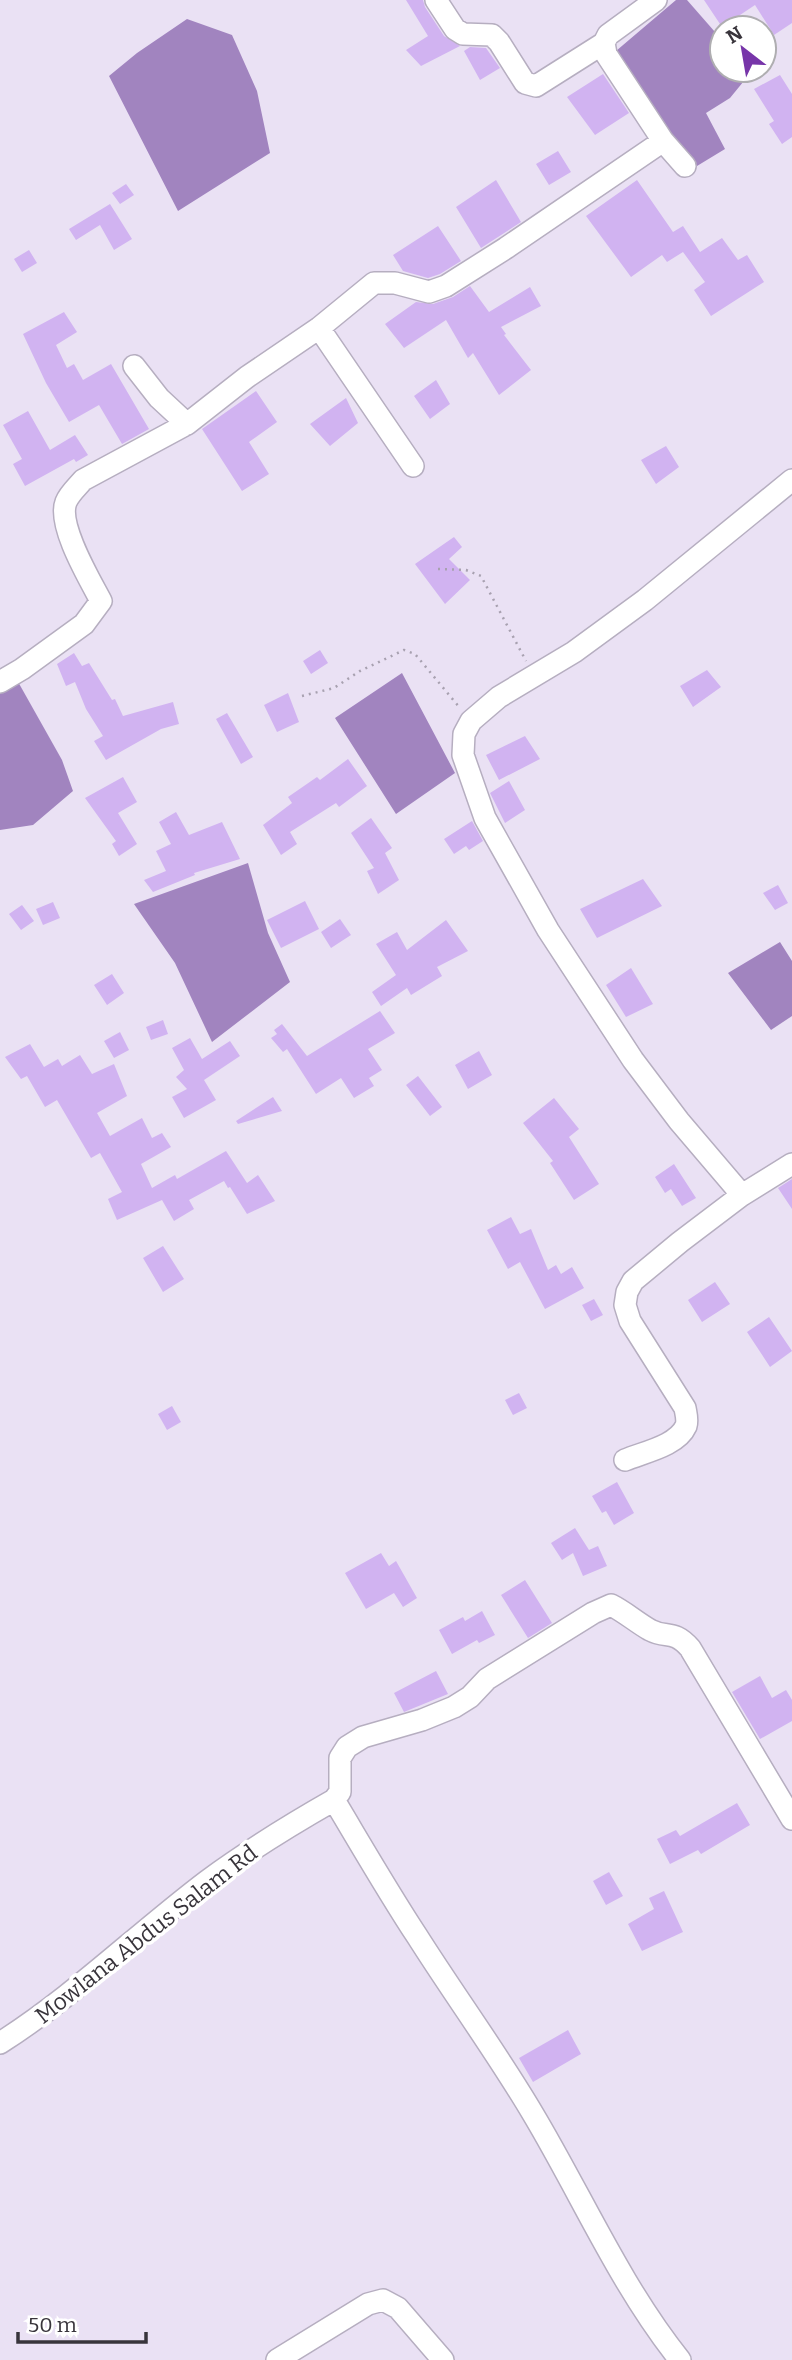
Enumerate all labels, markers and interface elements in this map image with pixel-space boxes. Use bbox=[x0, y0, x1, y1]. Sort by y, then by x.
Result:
north arrow bbox=[708, 14, 778, 84]
text: N bbox=[722, 21, 747, 48]
street label: Mowlana Abdus Salam Rd bbox=[29, 1838, 263, 2029]
scale bar bbox=[18, 2300, 145, 2344]
text: 50 m bbox=[28, 2312, 77, 2338]

